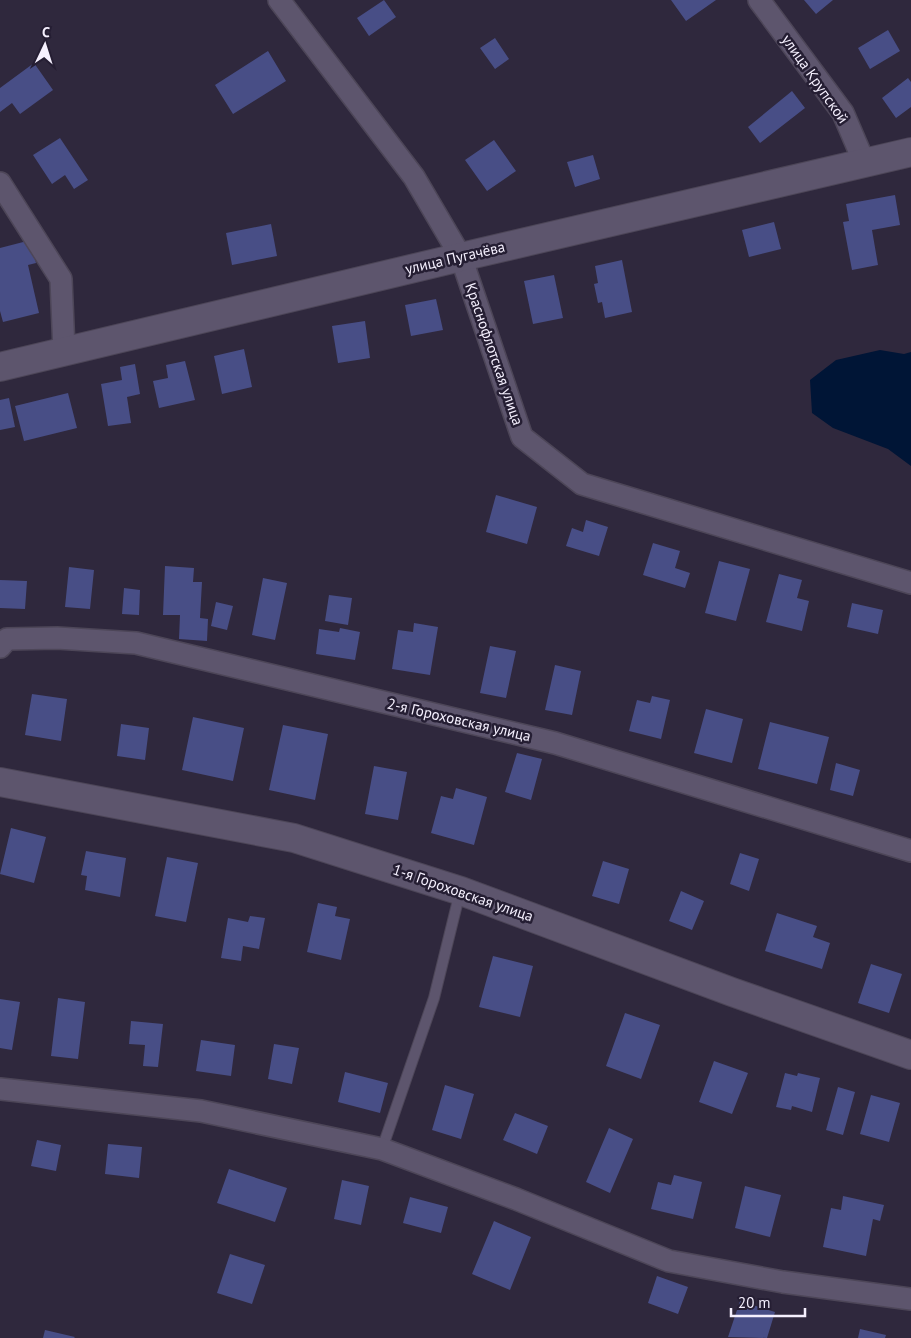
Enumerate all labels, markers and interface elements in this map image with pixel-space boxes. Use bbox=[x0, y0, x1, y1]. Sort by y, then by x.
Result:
north arrow bbox=[20, 20, 70, 70]
text: С bbox=[41, 23, 51, 41]
street label: улица Крупской bbox=[778, 31, 853, 127]
street label: улица Пугачёва bbox=[403, 237, 507, 278]
street label: Краснофлотская улица bbox=[461, 280, 528, 428]
street label: 2-я Гороховская улица bbox=[385, 694, 533, 745]
street label: 1-я Гороховская улица bbox=[391, 860, 536, 925]
scale bar bbox=[731, 1286, 805, 1318]
text: 20 m bbox=[738, 1293, 771, 1312]

